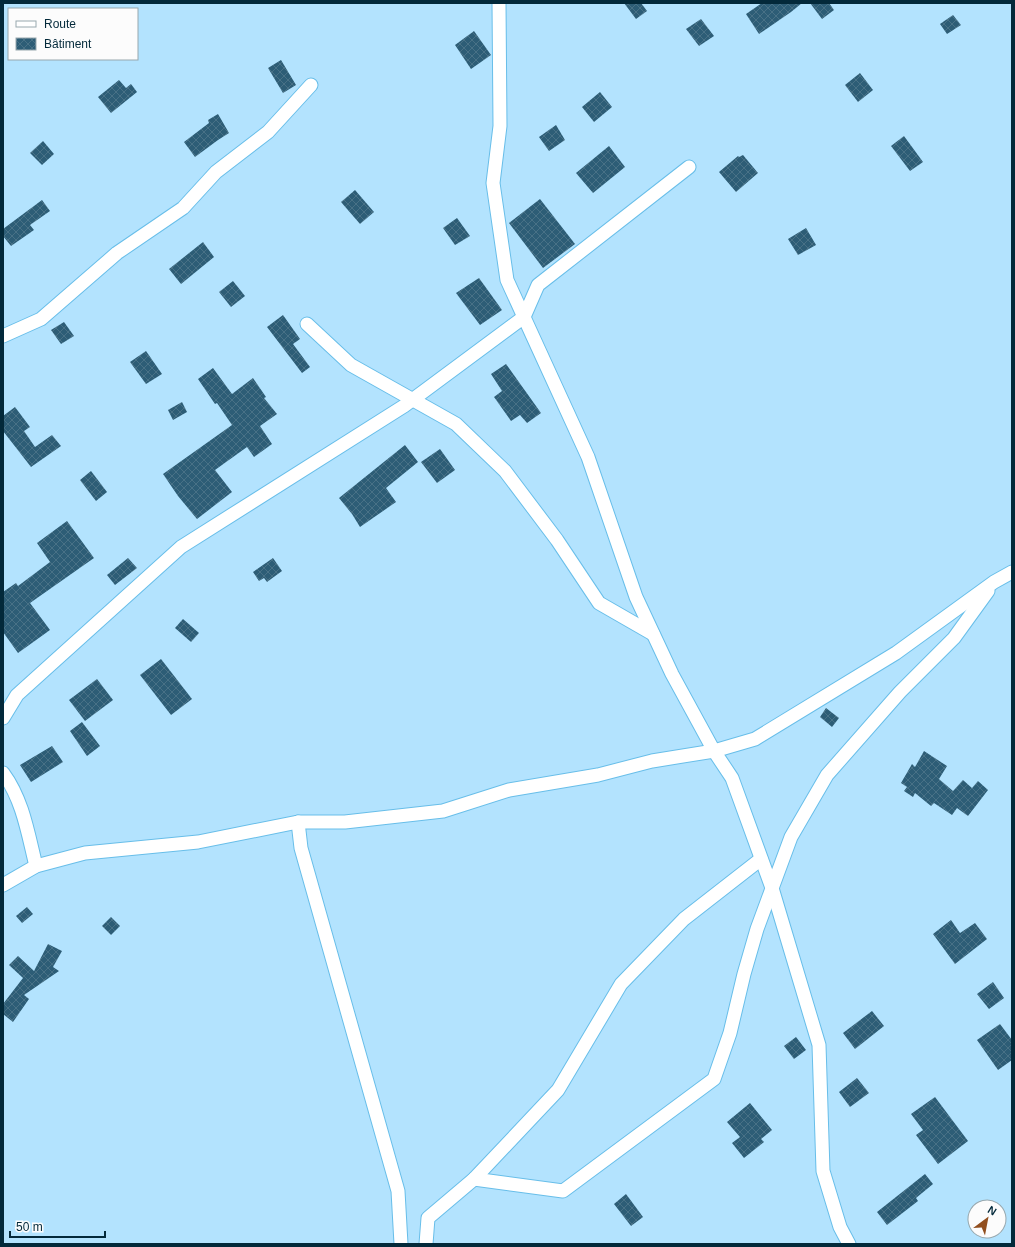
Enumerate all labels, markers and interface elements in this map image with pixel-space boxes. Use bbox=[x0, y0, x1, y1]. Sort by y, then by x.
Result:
legend bbox=[8, 8, 138, 60]
text: Route bbox=[44, 17, 76, 31]
text: Bâtiment bbox=[44, 37, 92, 51]
north arrow bbox=[967, 1199, 1007, 1239]
text: N bbox=[986, 1203, 999, 1218]
scale bar bbox=[10, 1213, 105, 1239]
text: 50 m bbox=[16, 1220, 43, 1234]

